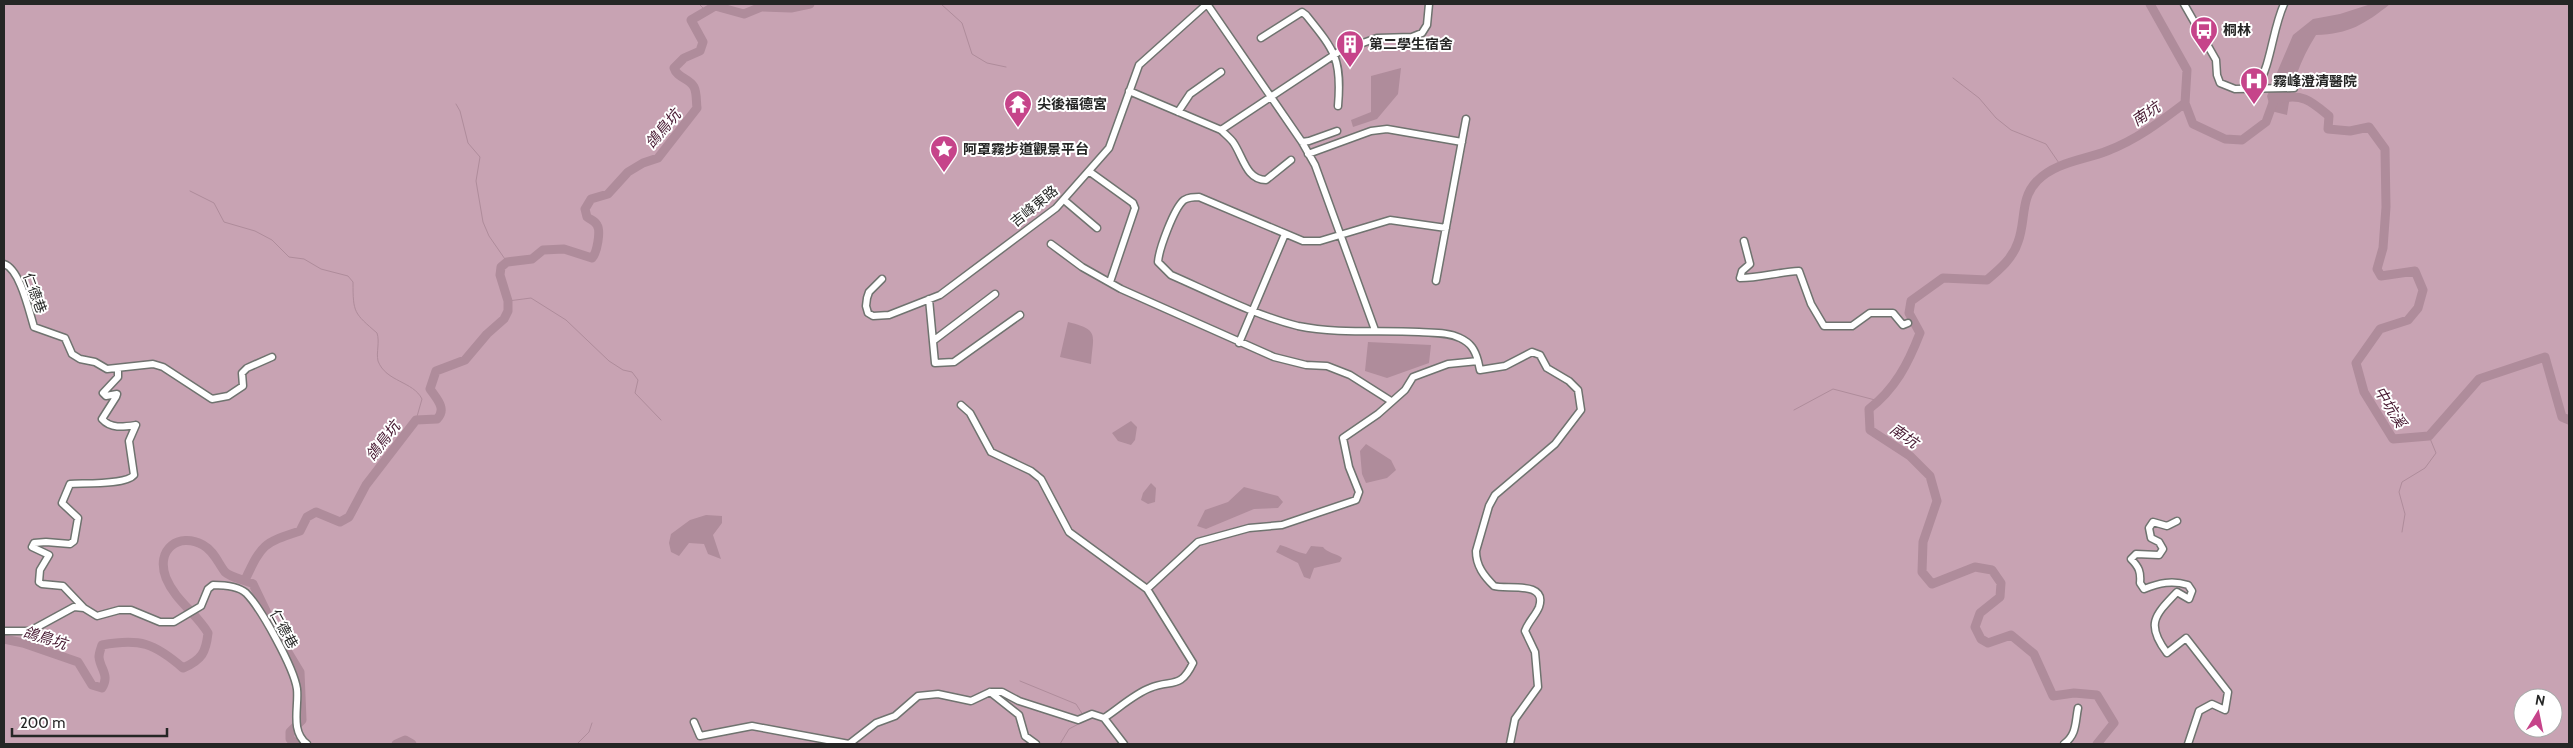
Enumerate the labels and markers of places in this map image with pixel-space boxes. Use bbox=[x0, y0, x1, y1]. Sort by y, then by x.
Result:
bus stop icon: 桐林 bbox=[2189, 15, 2219, 54]
place label: 桐林 bbox=[2223, 21, 2251, 39]
building icon: 第二學生宿舍 bbox=[1335, 29, 1365, 68]
place label: 第二學生宿舍 bbox=[1369, 35, 1453, 53]
hospital icon: 霧峰澄清醫院 bbox=[2239, 66, 2269, 105]
place label: 霧峰澄清醫院 bbox=[2273, 72, 2357, 90]
temple icon: 尖後福德宮 bbox=[1003, 89, 1033, 128]
place label: 尖後福德宮 bbox=[1037, 95, 1107, 113]
place icon: 阿罩霧步道觀景平台 bbox=[929, 134, 959, 173]
place label: 阿罩霧步道觀景平台 bbox=[963, 140, 1089, 158]

